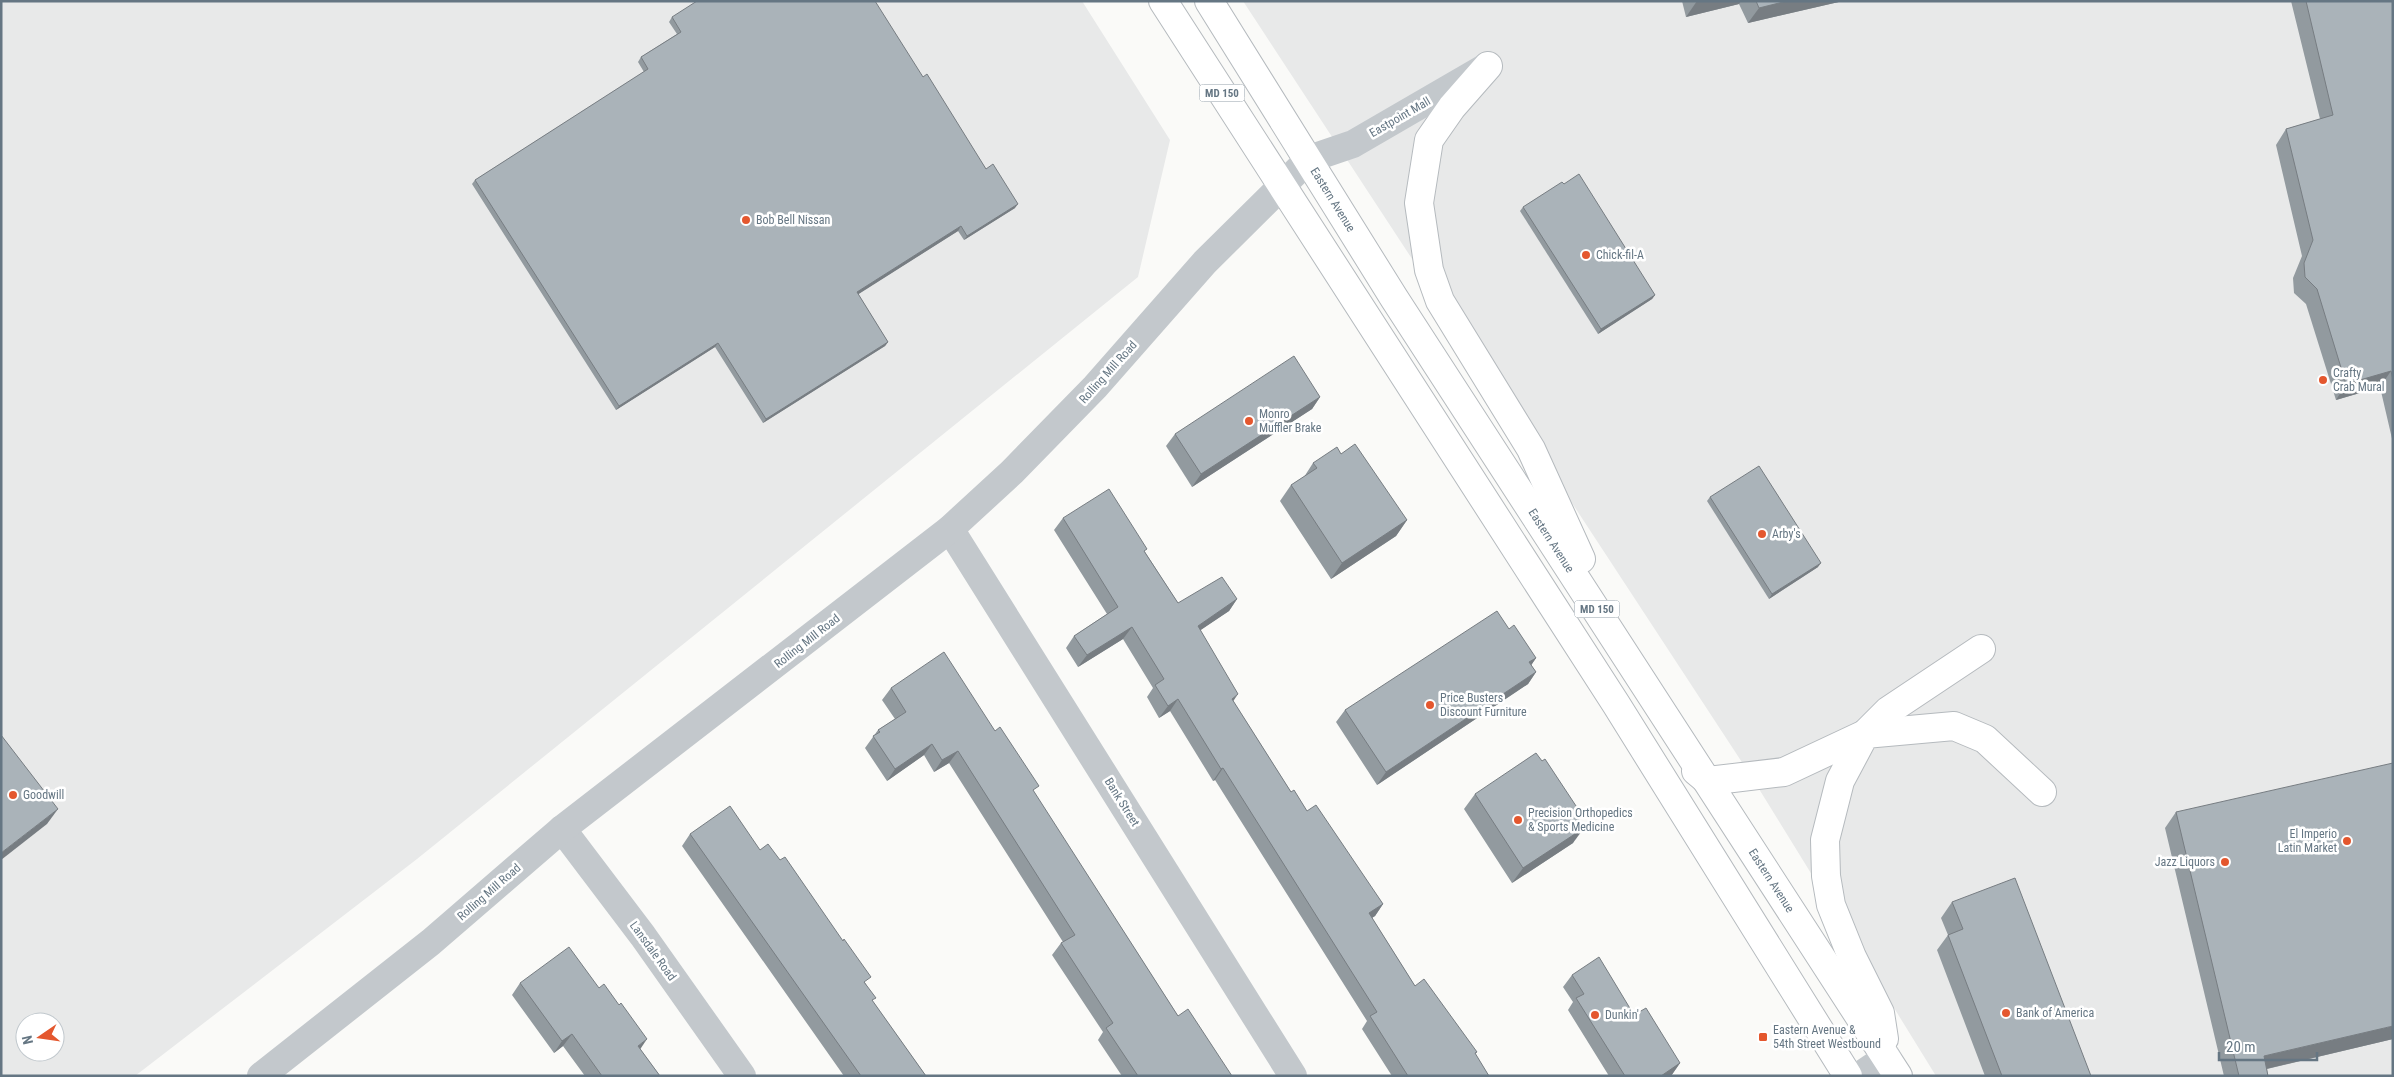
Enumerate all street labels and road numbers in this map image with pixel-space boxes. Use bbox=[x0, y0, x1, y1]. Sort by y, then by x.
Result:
road number: MD 150 bbox=[1200, 85, 1244, 102]
street label: Eastpoint Mall bbox=[1367, 94, 1433, 140]
street label: Eastern Avenue bbox=[1307, 165, 1358, 235]
street label: Rolling Mill Road bbox=[1076, 338, 1140, 406]
street label: Eastern Avenue bbox=[1525, 506, 1577, 575]
road number: MD 150 bbox=[1574, 600, 1620, 618]
street label: Rolling Mill Road bbox=[771, 611, 843, 671]
street label: Bank Street bbox=[1102, 775, 1143, 829]
street label: Eastern Avenue bbox=[1746, 846, 1797, 915]
street label: Rolling Mill Road bbox=[454, 861, 524, 923]
street label: Lansdale Road bbox=[627, 919, 679, 983]

